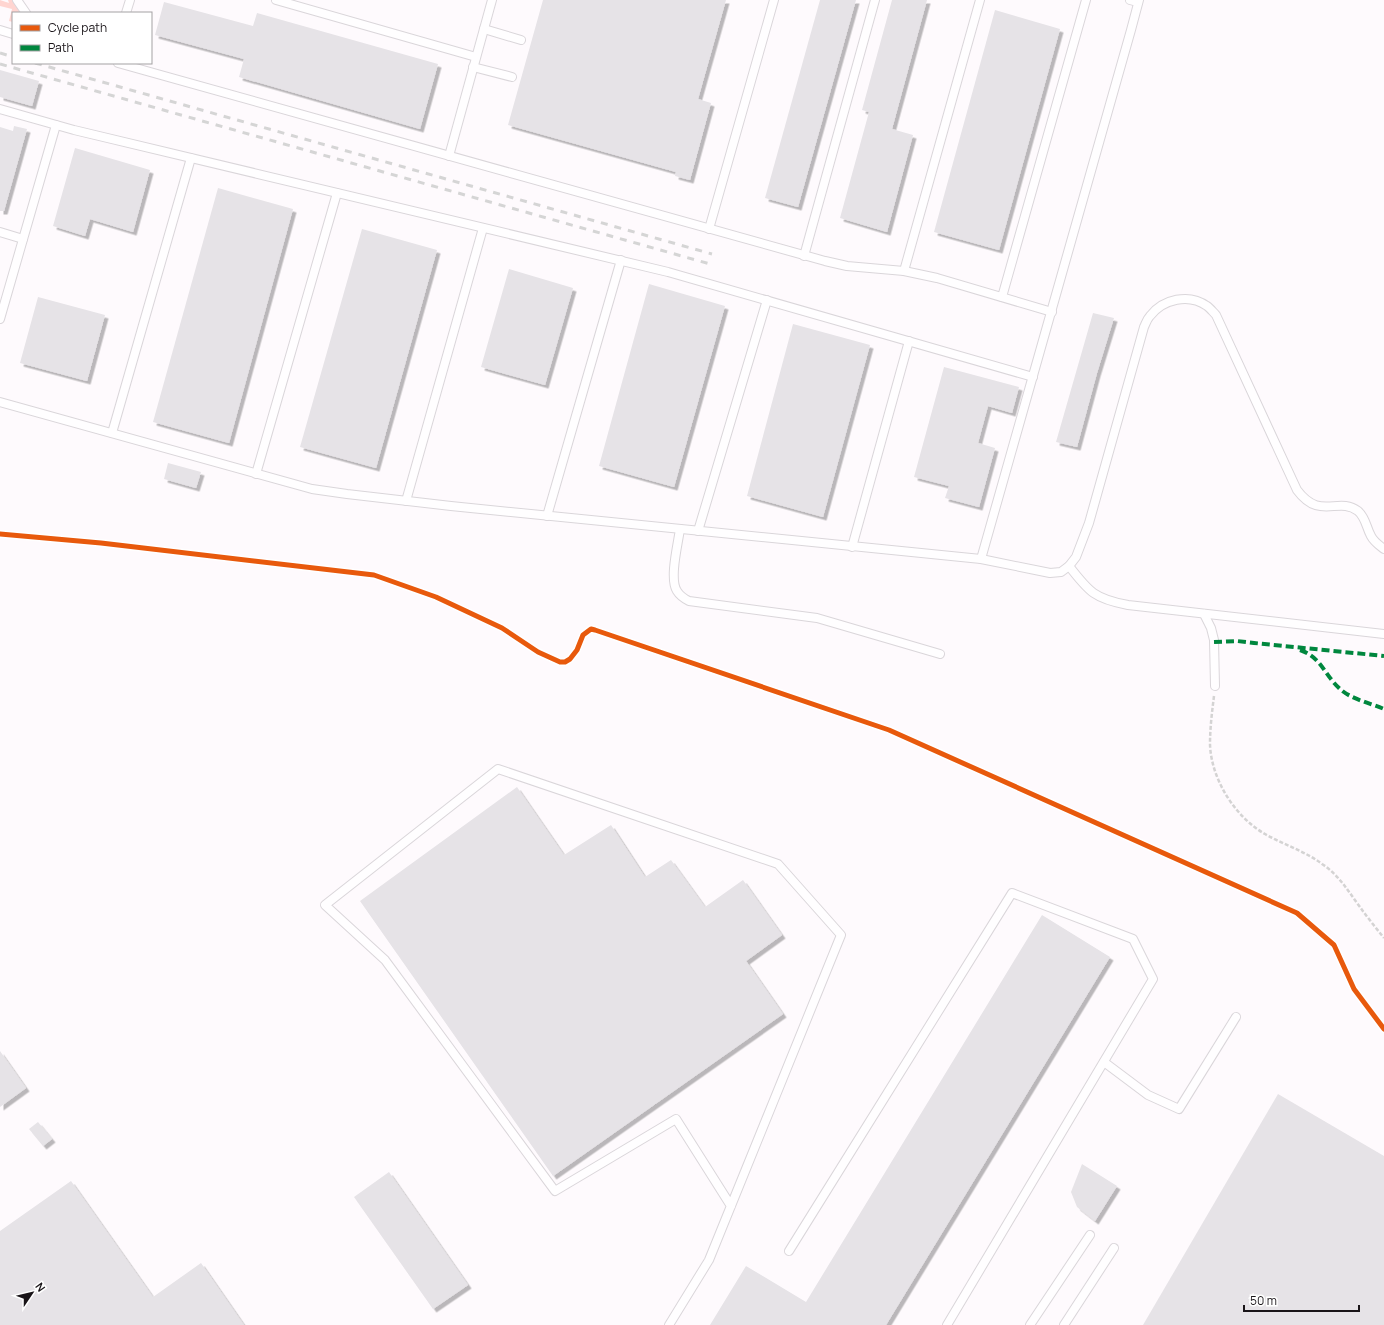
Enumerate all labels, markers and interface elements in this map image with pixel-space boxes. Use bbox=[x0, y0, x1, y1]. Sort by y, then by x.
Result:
legend bbox=[12, 12, 152, 64]
text: Cycle path bbox=[48, 19, 107, 36]
text: Path bbox=[48, 39, 74, 56]
north arrow bbox=[12, 1273, 52, 1313]
text: N bbox=[32, 1279, 49, 1295]
scale bar bbox=[1244, 1287, 1359, 1313]
text: 50 m bbox=[1250, 1292, 1277, 1309]

